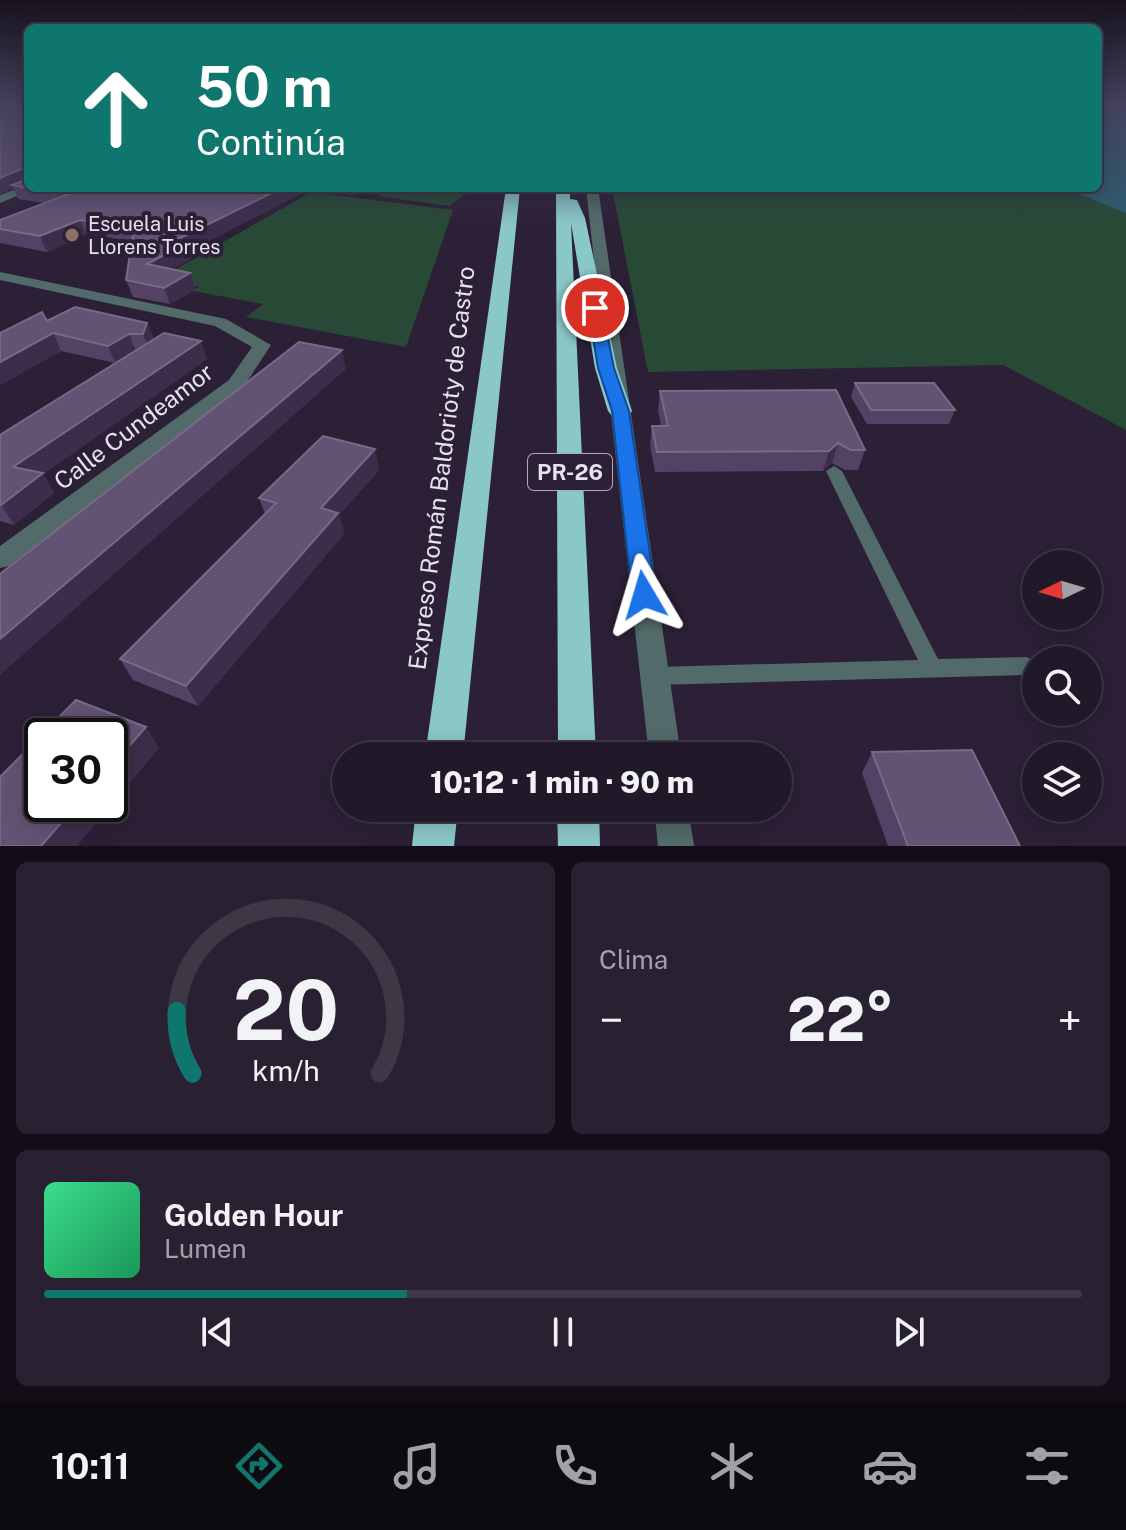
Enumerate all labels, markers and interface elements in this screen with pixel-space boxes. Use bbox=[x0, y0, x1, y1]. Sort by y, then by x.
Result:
text: 50 m bbox=[196, 54, 333, 120]
icon: ahead bbox=[64, 56, 168, 160]
text: Continúa bbox=[196, 121, 346, 163]
place label: Escuela Luis Llorens Torres bbox=[88, 212, 220, 259]
marker: Escuela Luis Llorens Torres bbox=[63, 226, 81, 244]
street label: Expreso Román Baldorioty de Castro bbox=[402, 264, 480, 671]
pin bbox=[561, 274, 629, 342]
icon: arrive bbox=[573, 286, 617, 330]
street label: Calle Cundeamor bbox=[48, 357, 218, 495]
road number: PR-26 bbox=[528, 454, 612, 490]
north arrow bbox=[1022, 550, 1102, 630]
map controls bbox=[1022, 550, 1102, 822]
position arrow bbox=[602, 553, 686, 637]
button: search bbox=[1022, 646, 1102, 726]
speed limit sign: 30 bbox=[24, 718, 128, 822]
button: layers bbox=[1022, 742, 1102, 822]
text: 10:12 · 1 min · 90 m bbox=[430, 764, 694, 800]
text: Clima bbox=[599, 944, 668, 975]
text: 20 bbox=[232, 961, 339, 1059]
text: 22° bbox=[787, 984, 894, 1055]
text: − bbox=[599, 994, 623, 1046]
text: + bbox=[1058, 994, 1082, 1046]
text: km/h bbox=[252, 1054, 319, 1087]
text: Golden Hour bbox=[164, 1197, 343, 1233]
text: Lumen bbox=[164, 1233, 247, 1264]
icon: previous bbox=[195, 1310, 239, 1354]
icon: pause bbox=[541, 1310, 585, 1354]
icon: next bbox=[887, 1310, 931, 1354]
icon: directions bbox=[231, 1438, 287, 1494]
icon: music bbox=[389, 1438, 445, 1494]
icon: phone bbox=[547, 1438, 603, 1494]
icon: climate bbox=[704, 1438, 760, 1494]
icon: car bbox=[862, 1438, 918, 1494]
icon: filters bbox=[1019, 1438, 1075, 1494]
text: 10:11 bbox=[51, 1445, 130, 1487]

